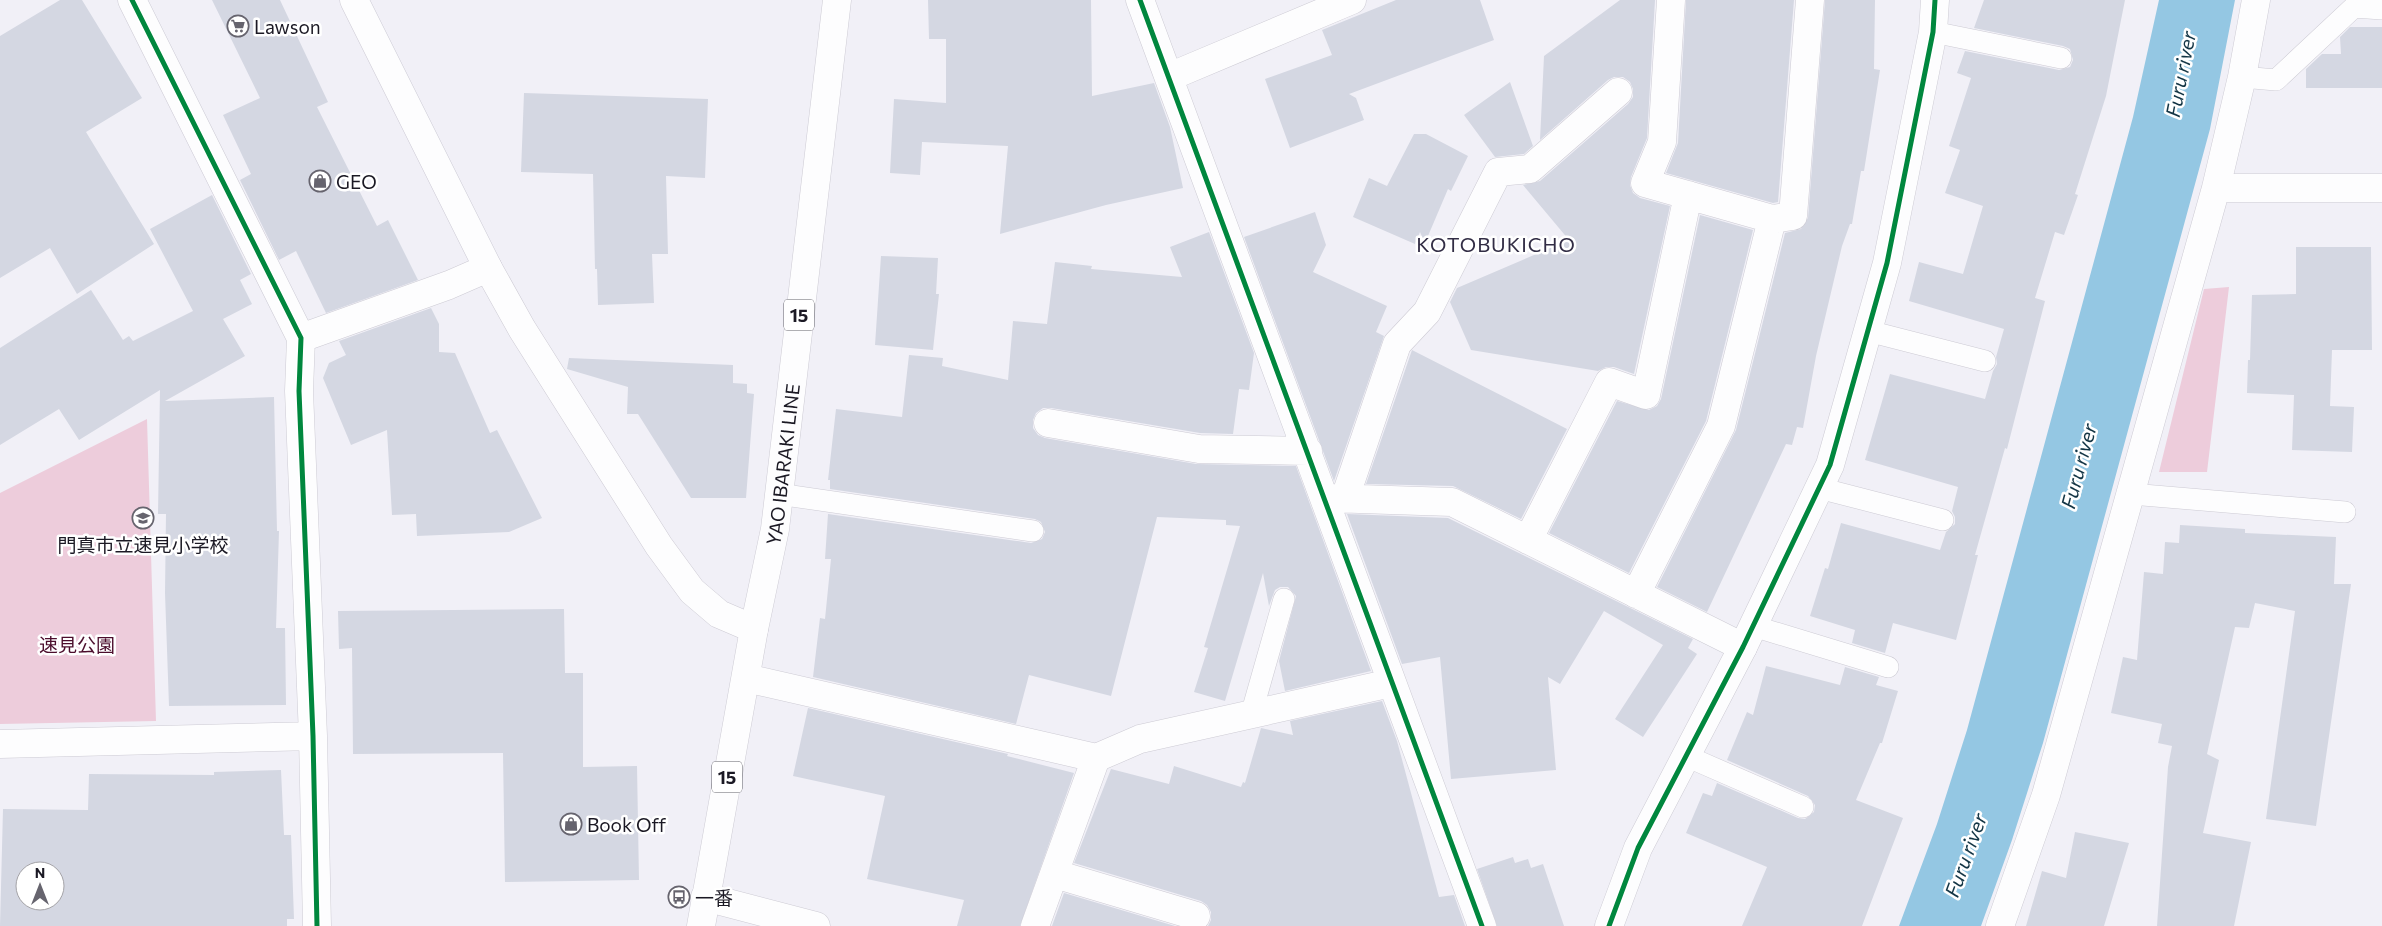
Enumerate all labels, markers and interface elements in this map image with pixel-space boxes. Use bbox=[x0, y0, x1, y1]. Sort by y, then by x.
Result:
supermarket icon: Lawson bbox=[226, 14, 250, 38]
place label: Lawson bbox=[254, 15, 321, 38]
water label: Furu river bbox=[2160, 28, 2200, 119]
shop icon: GEO bbox=[308, 169, 332, 193]
place label: GEO bbox=[336, 170, 377, 193]
district label: KOTOBUKICHO bbox=[1416, 232, 1576, 256]
road number: 15 bbox=[784, 300, 814, 330]
street label: YAO IBARAKI LINE bbox=[760, 382, 803, 547]
water label: Furu river bbox=[2055, 420, 2101, 511]
school or university icon: 門真市立速見小学校 bbox=[131, 506, 155, 530]
place label: 門真市立速見小学校 bbox=[57, 533, 229, 556]
park label: 速見公園 bbox=[39, 633, 115, 656]
road number: 15 bbox=[712, 762, 742, 792]
water label: Furu river bbox=[1939, 809, 1992, 900]
shop icon: Book Off bbox=[559, 812, 583, 836]
place label: Book Off bbox=[587, 813, 666, 836]
north arrow bbox=[15, 861, 65, 911]
text: N bbox=[35, 864, 45, 881]
bus stop icon: 一番 bbox=[667, 885, 691, 909]
place label: 一番 bbox=[695, 886, 733, 909]

